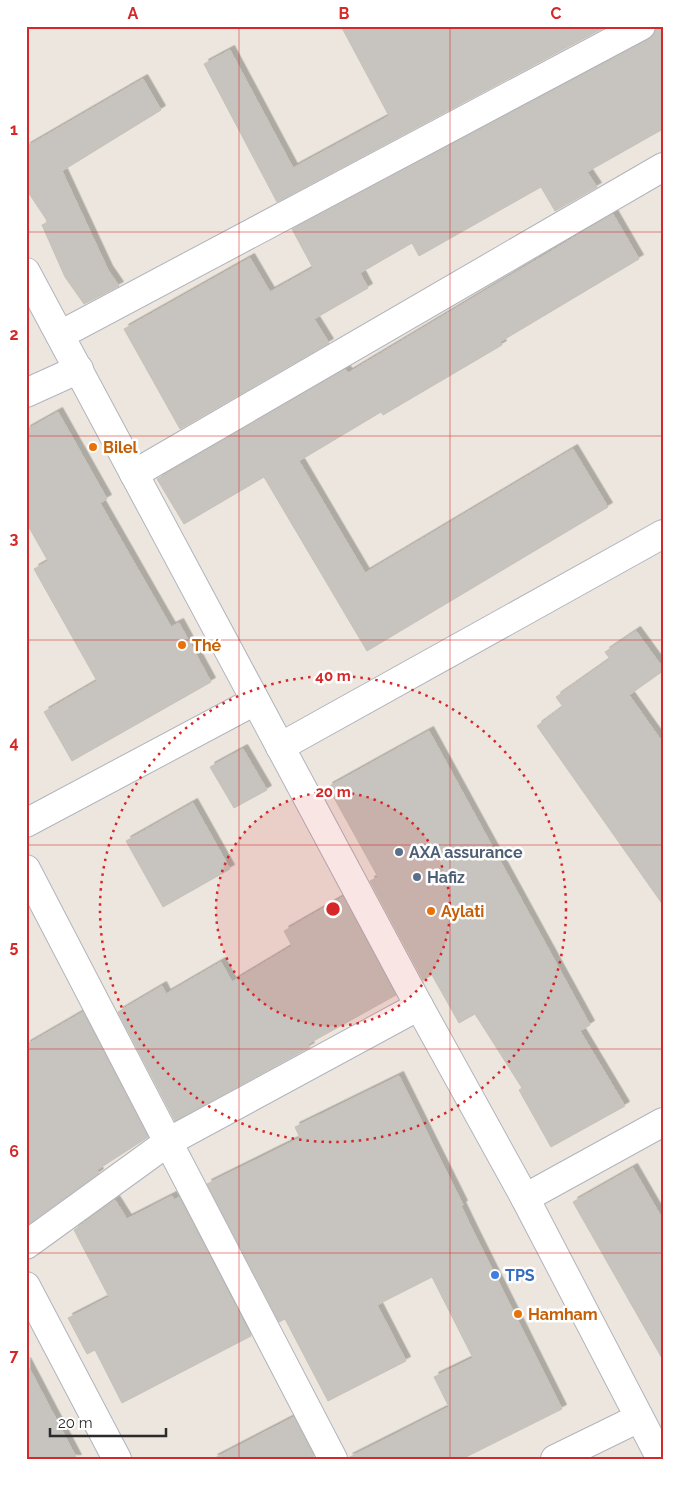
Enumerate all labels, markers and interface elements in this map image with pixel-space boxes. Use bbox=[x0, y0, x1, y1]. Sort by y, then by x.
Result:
text: A bbox=[128, 4, 139, 23]
text: B bbox=[339, 4, 350, 23]
text: C bbox=[551, 4, 562, 23]
text: 1 bbox=[10, 120, 18, 139]
text: 2 bbox=[9, 325, 19, 344]
place label: Bilel bbox=[103, 438, 139, 457]
marker: Bilel bbox=[87, 441, 99, 453]
text: 3 bbox=[10, 529, 19, 548]
place label: Thé bbox=[192, 636, 222, 655]
marker: Thé bbox=[176, 639, 188, 651]
text: 40 m bbox=[315, 667, 351, 685]
text: 4 bbox=[9, 733, 19, 752]
text: 20 m bbox=[315, 783, 351, 801]
place label: AXA assurance bbox=[409, 843, 523, 862]
marker: AXA assurance bbox=[393, 846, 405, 858]
place label: Hafiz bbox=[427, 868, 465, 887]
marker: Hafiz bbox=[411, 871, 423, 883]
centre of rings bbox=[324, 900, 342, 918]
place label: Aylati bbox=[441, 902, 484, 921]
marker: Aylati bbox=[425, 905, 437, 917]
text: 5 bbox=[10, 937, 19, 956]
text: 6 bbox=[9, 1142, 19, 1161]
place label: TPS bbox=[505, 1266, 535, 1285]
marker: TPS bbox=[489, 1269, 501, 1281]
place label: Hamham bbox=[528, 1305, 598, 1324]
marker: Hamham bbox=[512, 1308, 524, 1320]
text: 7 bbox=[10, 1346, 19, 1365]
scale bar bbox=[50, 1405, 166, 1437]
text: 20 m bbox=[58, 1414, 93, 1432]

